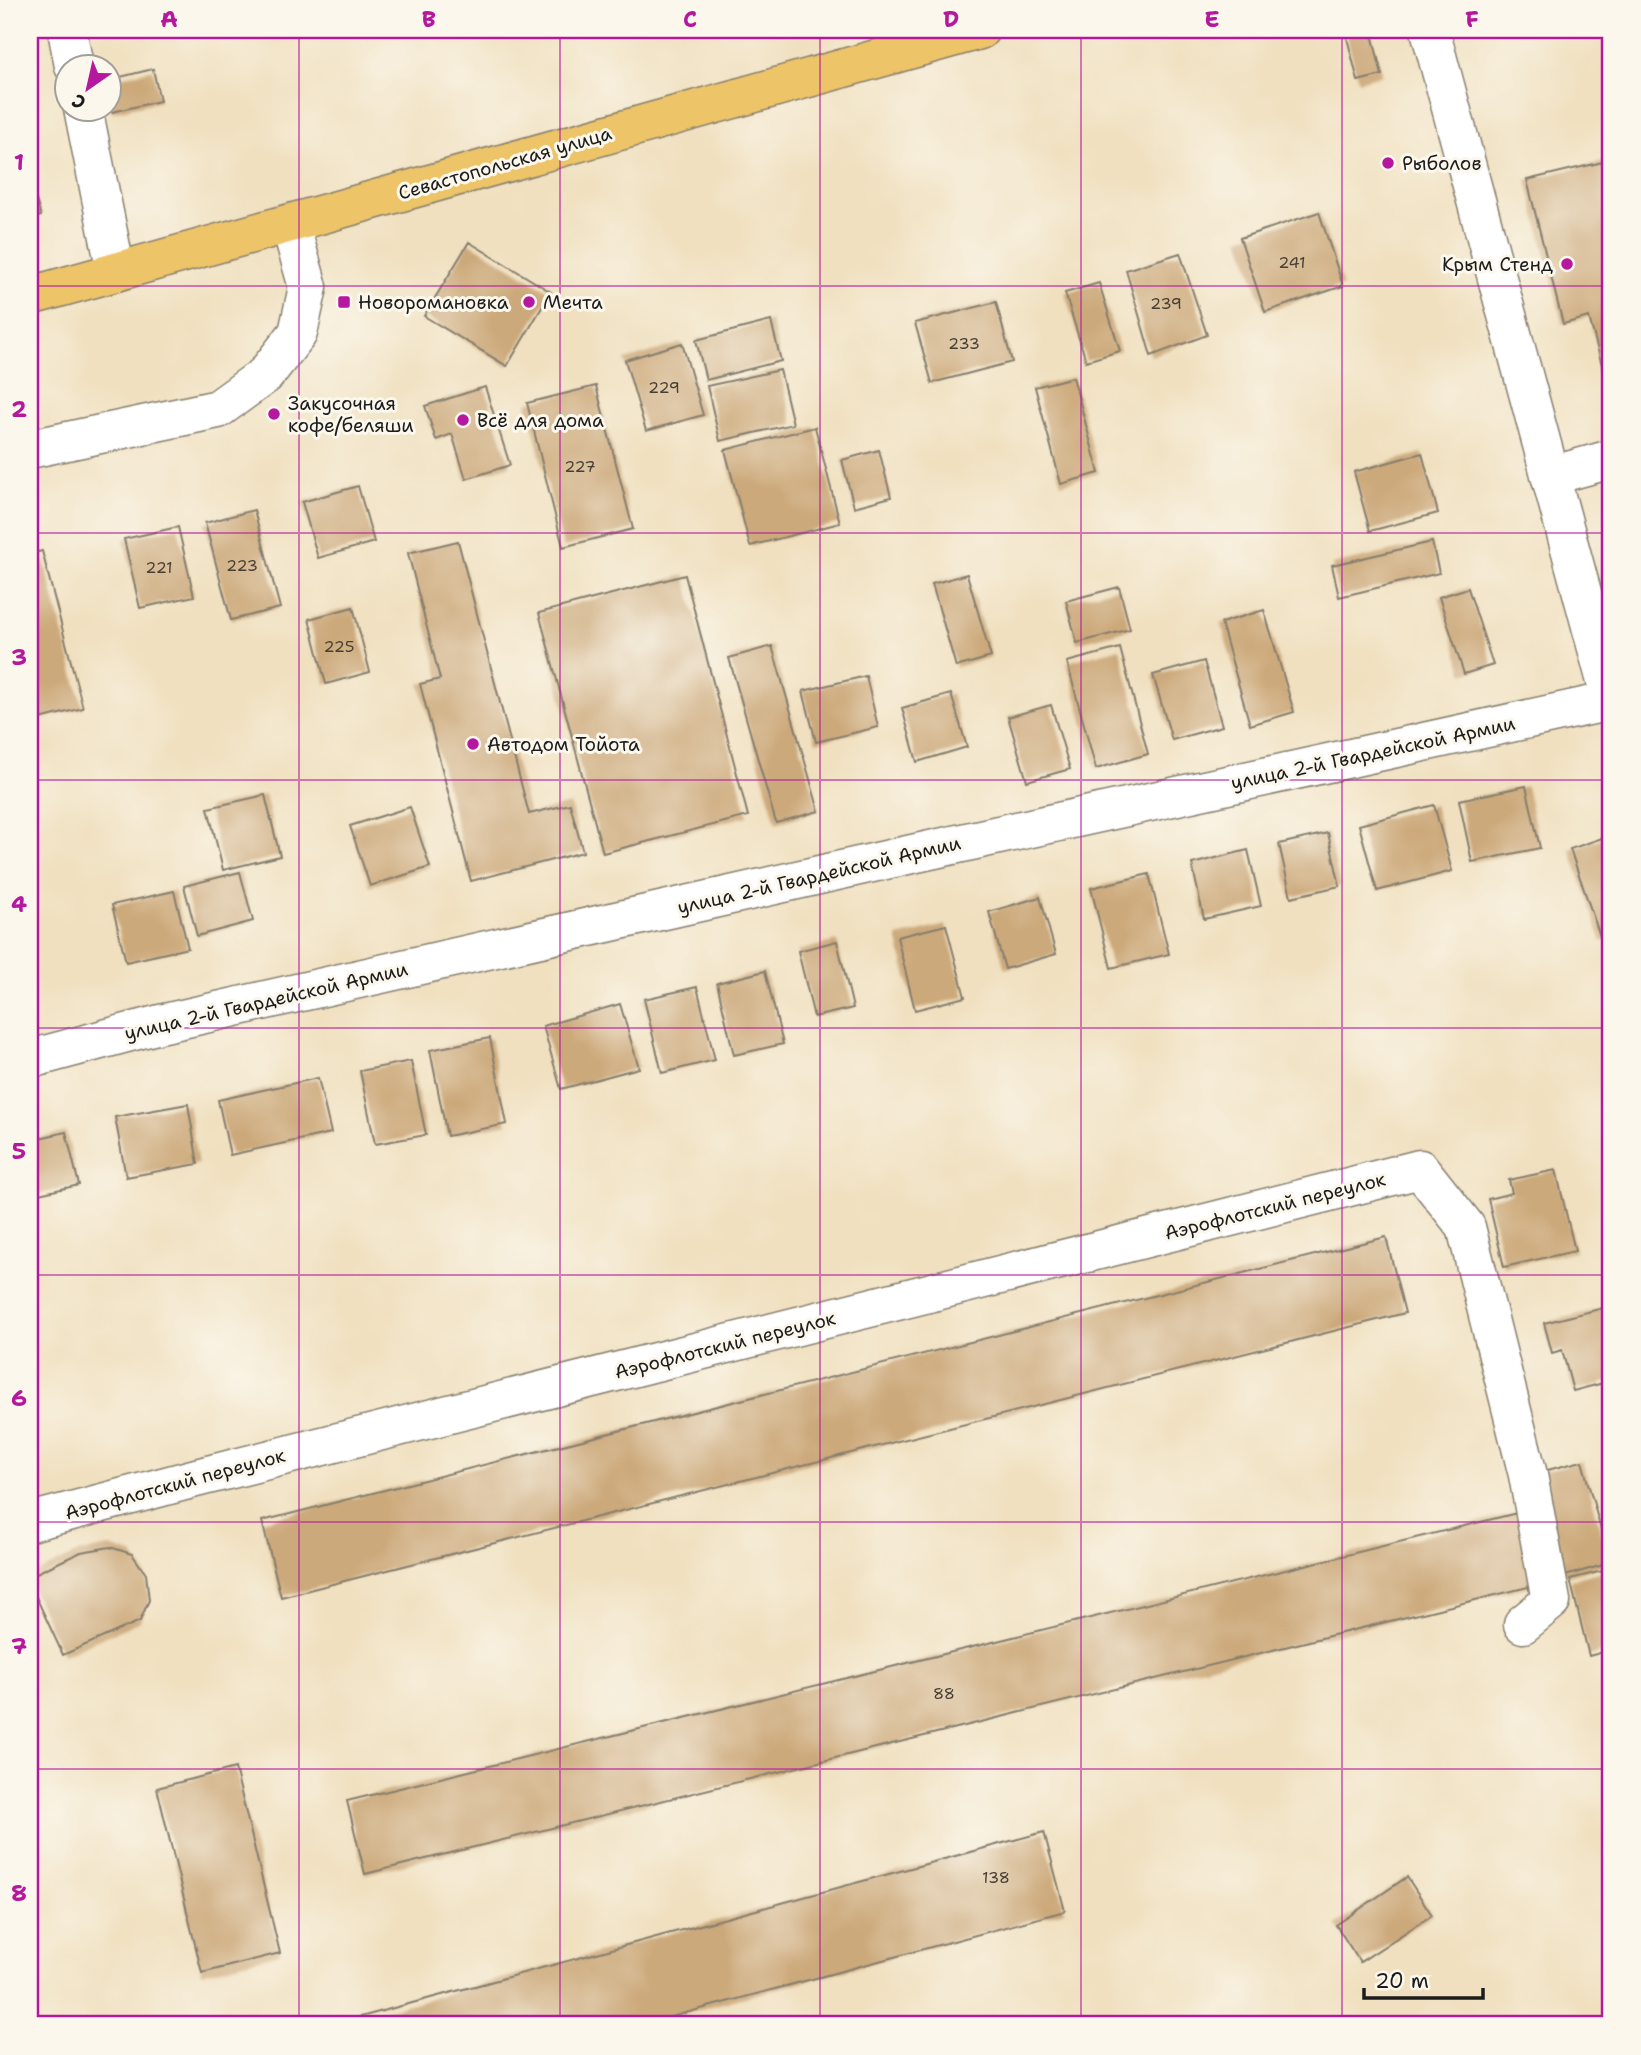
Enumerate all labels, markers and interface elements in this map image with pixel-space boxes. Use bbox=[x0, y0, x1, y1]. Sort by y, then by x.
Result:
text: A bbox=[160, 4, 178, 34]
text: B bbox=[422, 4, 436, 34]
text: C bbox=[683, 4, 697, 34]
text: D bbox=[943, 4, 959, 34]
text: E bbox=[1204, 4, 1220, 34]
text: F bbox=[1465, 4, 1479, 34]
north arrow bbox=[52, 52, 122, 122]
text: С bbox=[67, 88, 91, 115]
street label: Севастопольская улица bbox=[395, 120, 615, 205]
text: 1 bbox=[14, 147, 24, 177]
place label: Рыболов bbox=[1402, 151, 1481, 176]
marker: Рыболов bbox=[1380, 155, 1396, 171]
house number: 241 bbox=[1278, 252, 1306, 273]
place label: Крым Стенд bbox=[1442, 252, 1553, 277]
marker: Крым Стенд bbox=[1559, 256, 1575, 272]
place label: Новоромановка bbox=[358, 290, 509, 315]
place label: Мечта bbox=[543, 290, 603, 315]
house number: 239 bbox=[1150, 293, 1182, 314]
marker: Новоромановка bbox=[336, 294, 352, 310]
marker: Мечта bbox=[521, 294, 537, 310]
house number: 233 bbox=[948, 333, 980, 354]
house number: 229 bbox=[648, 377, 680, 398]
place label: Закусочная кофе/беляши bbox=[288, 391, 414, 438]
text: 2 bbox=[11, 394, 27, 424]
marker: Закусочная кофе/беляши bbox=[266, 406, 282, 422]
place label: Всё для дома bbox=[477, 408, 604, 433]
marker: Всё для дома bbox=[455, 412, 471, 428]
house number: 227 bbox=[564, 456, 596, 477]
house number: 223 bbox=[226, 555, 258, 576]
house number: 221 bbox=[145, 557, 173, 578]
house number: 225 bbox=[323, 636, 355, 657]
text: 3 bbox=[11, 642, 27, 672]
street label: улица 2-й Гвардейской Армии bbox=[1229, 711, 1517, 795]
place label: Автодом Тойота bbox=[487, 732, 640, 757]
marker: Автодом Тойота bbox=[465, 736, 481, 752]
street label: улица 2-й Гвардейской Армии bbox=[675, 830, 963, 920]
text: 4 bbox=[11, 889, 27, 919]
street label: улица 2-й Гвардейской Армии bbox=[122, 956, 410, 1046]
text: 5 bbox=[12, 1136, 26, 1166]
street label: Аэрофлотский переулок bbox=[1162, 1166, 1388, 1246]
street label: Аэрофлотский переулок bbox=[612, 1305, 838, 1385]
text: 6 bbox=[11, 1383, 27, 1413]
street label: Аэрофлотский переулок bbox=[62, 1443, 288, 1525]
text: 7 bbox=[11, 1631, 27, 1661]
house number: 88 bbox=[933, 1683, 955, 1704]
house number: 138 bbox=[982, 1867, 1010, 1888]
text: 8 bbox=[11, 1878, 27, 1908]
scale bar bbox=[1364, 1957, 1484, 2001]
text: 20 m bbox=[1375, 1967, 1429, 1995]

